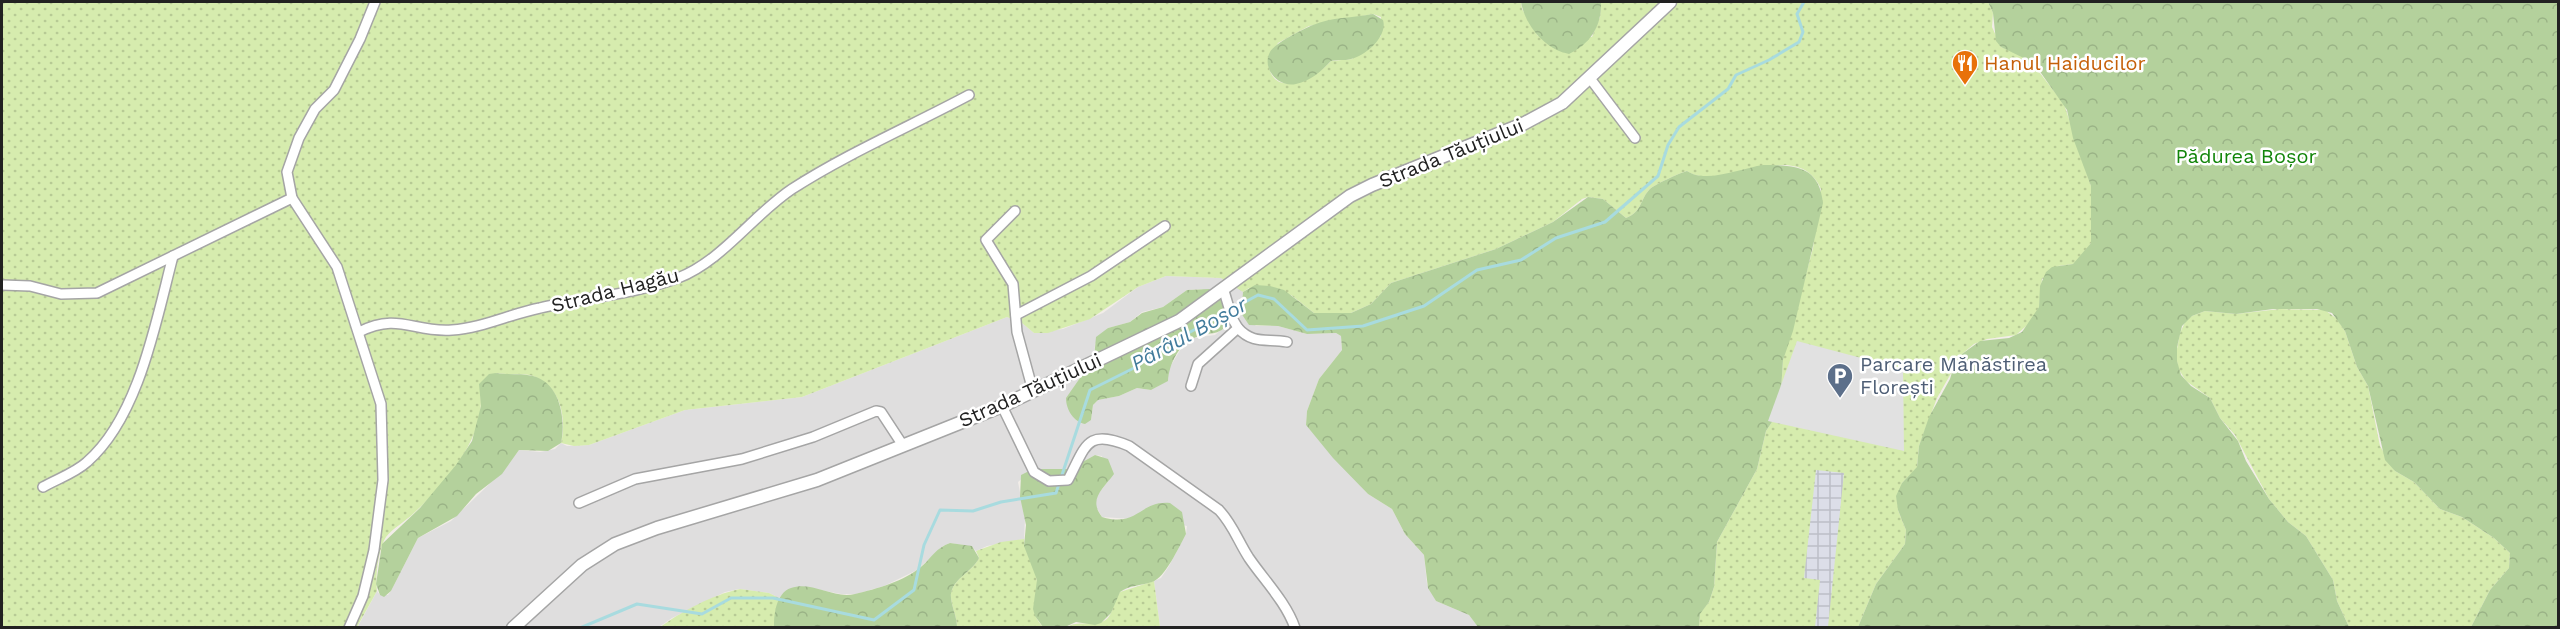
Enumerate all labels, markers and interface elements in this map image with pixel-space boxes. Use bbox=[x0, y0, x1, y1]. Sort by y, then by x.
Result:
restaurant icon: Hanul Haiducilor bbox=[1950, 48, 1980, 86]
place label: Hanul Haiducilor bbox=[1984, 51, 2146, 75]
street label: Strada Tăuțiului bbox=[1375, 113, 1527, 193]
park label: Pădurea Boșor bbox=[2175, 144, 2317, 168]
street label: Strada Hagău bbox=[549, 263, 681, 317]
water label: Pârâul Boșor bbox=[1126, 291, 1252, 376]
street label: Strada Tăuțiului bbox=[955, 348, 1105, 432]
place label: Parcare Mănăstirea Florești bbox=[1860, 352, 2047, 399]
parking icon: Parcare Mănăstirea Florești bbox=[1825, 361, 1855, 399]

